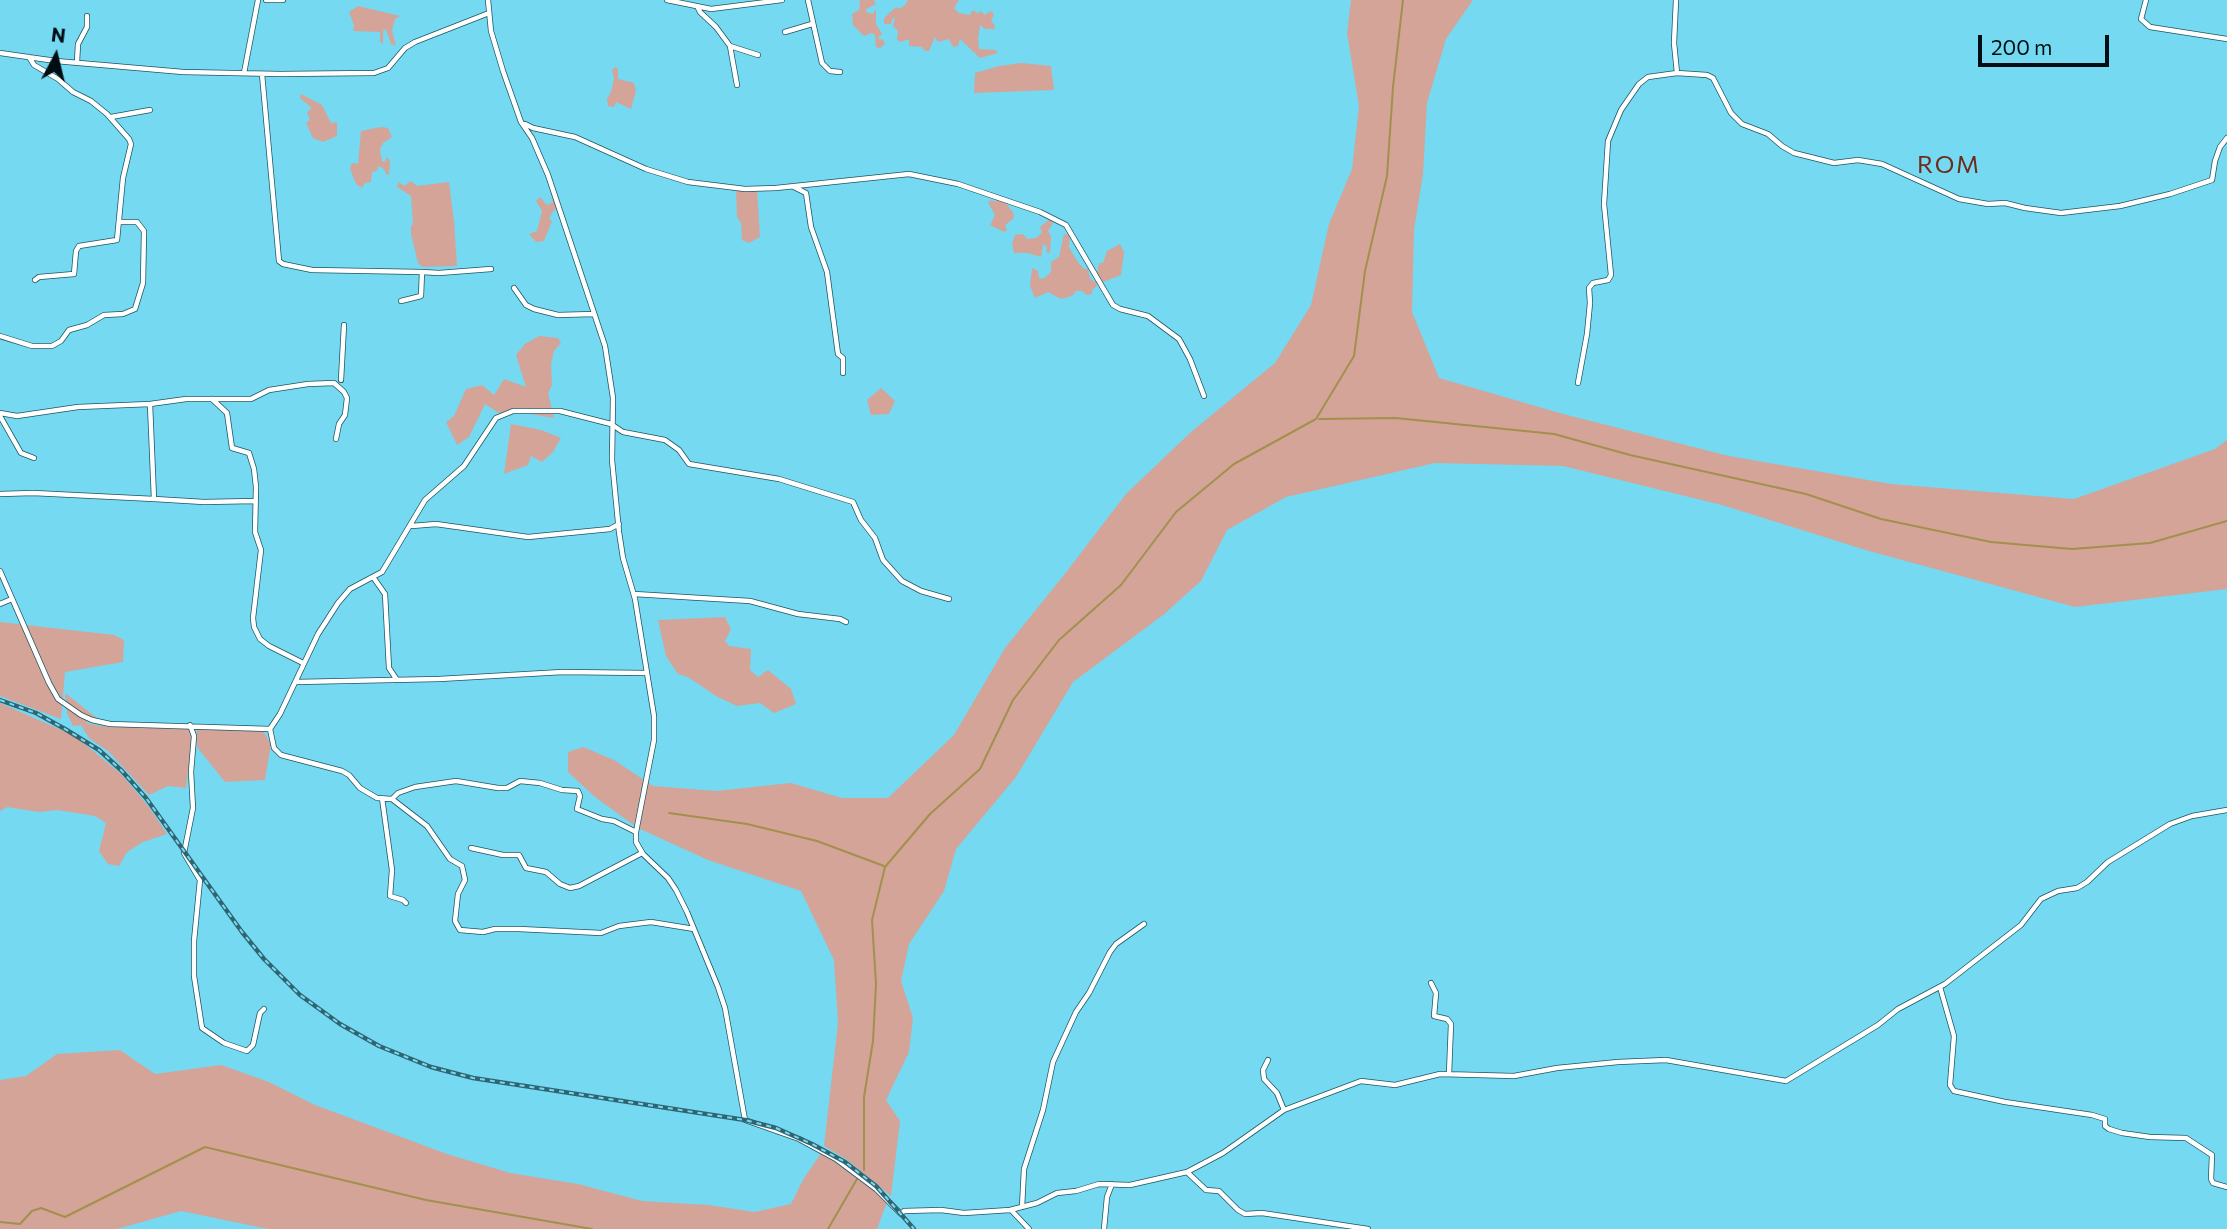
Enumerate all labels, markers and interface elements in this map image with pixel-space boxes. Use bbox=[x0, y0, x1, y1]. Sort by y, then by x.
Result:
north arrow bbox=[21, 21, 91, 91]
scale bar bbox=[1982, 21, 2113, 65]
text: N bbox=[50, 22, 67, 47]
text: 200 m bbox=[1991, 34, 2052, 59]
district label: ROM bbox=[1917, 151, 1981, 179]

